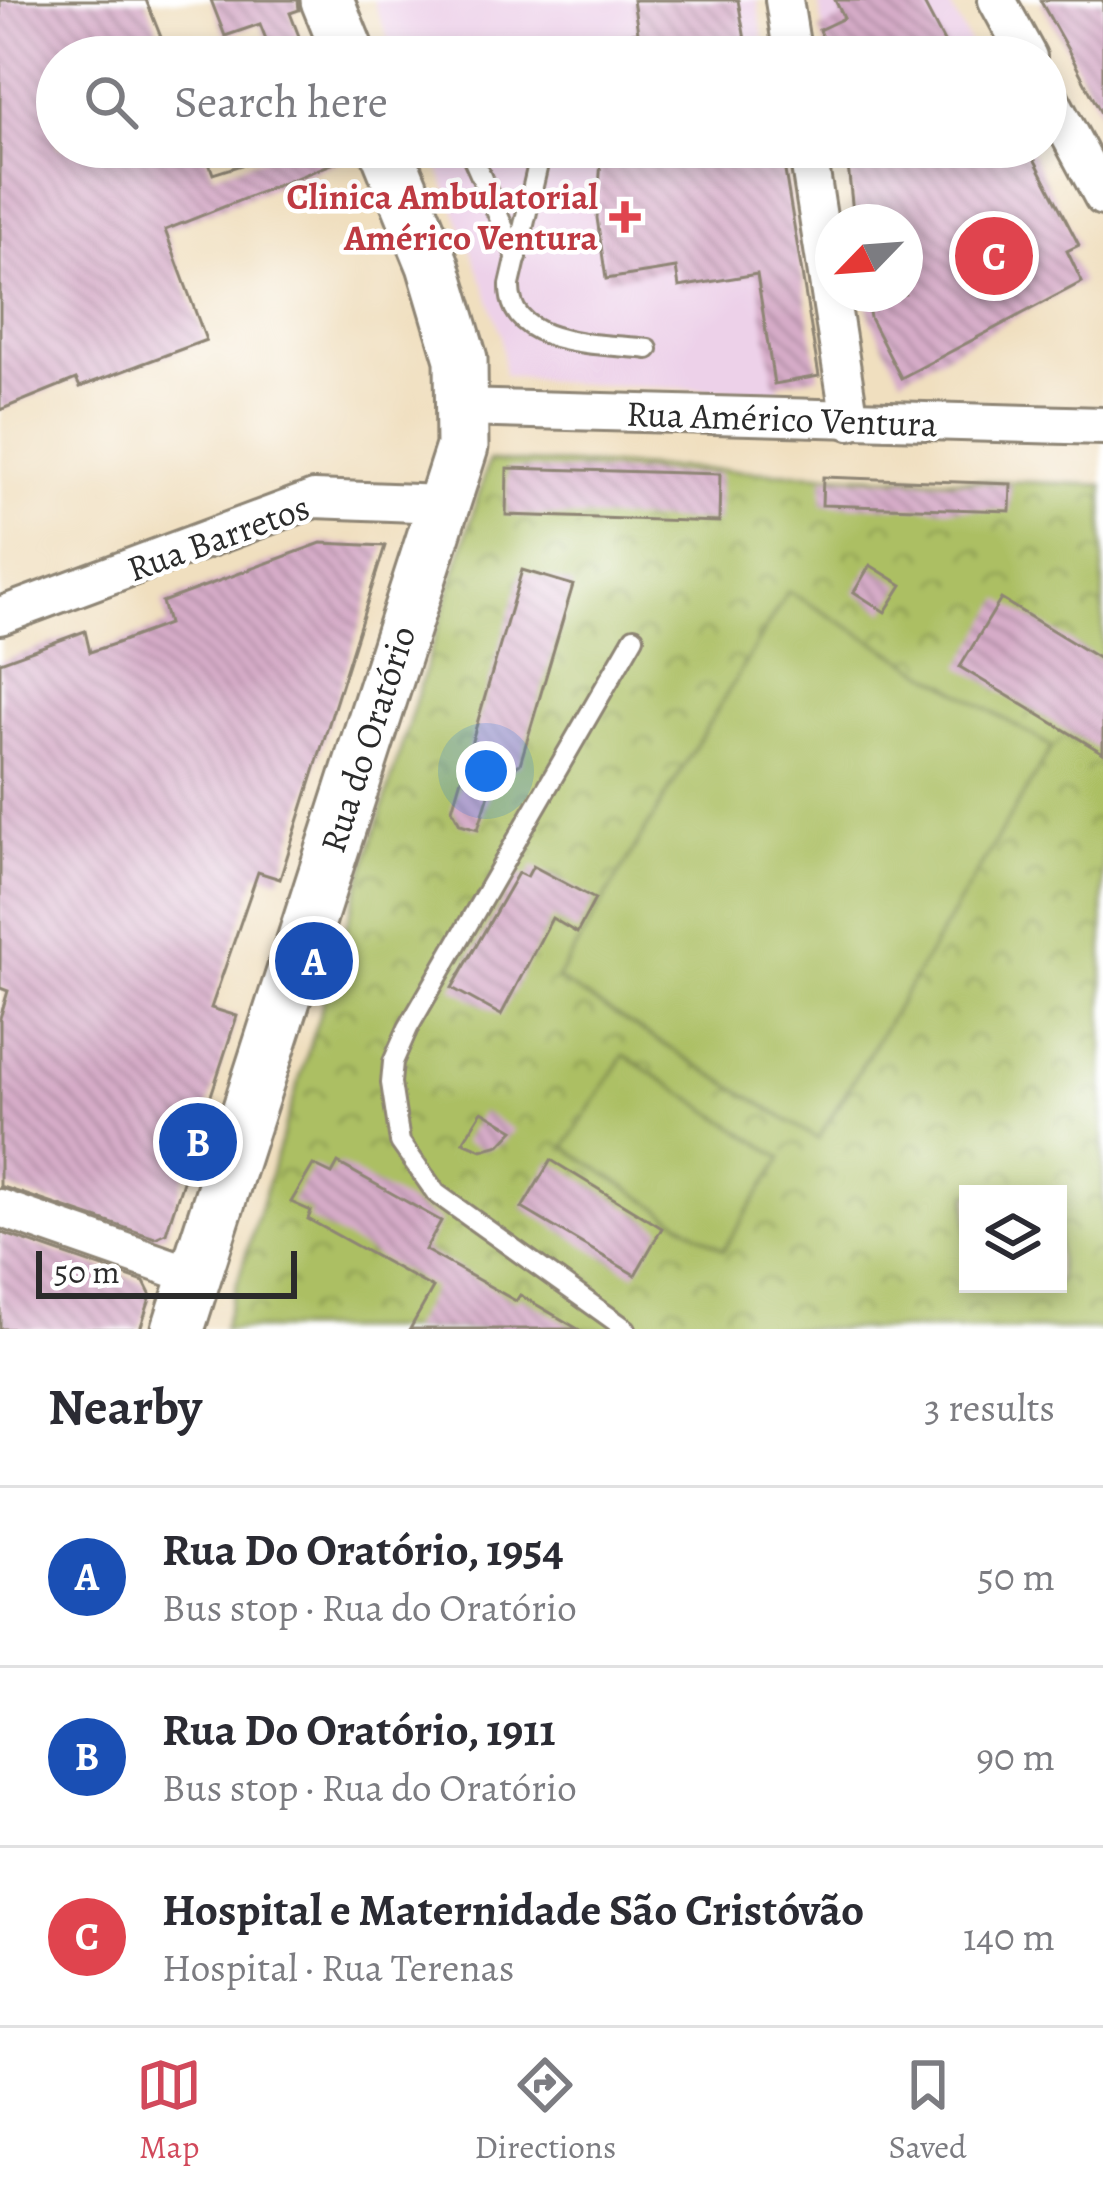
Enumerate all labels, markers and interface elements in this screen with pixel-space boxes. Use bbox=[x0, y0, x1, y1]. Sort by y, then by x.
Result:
search box bbox=[36, 36, 1067, 168]
icon: search bbox=[78, 69, 144, 135]
text: Search here bbox=[174, 71, 388, 133]
place label: Clinica Ambulatorial Américo Ventura bbox=[287, 172, 599, 262]
marker: Clinica Ambulatorial Américo Ventura bbox=[609, 201, 641, 233]
north arrow bbox=[815, 204, 923, 312]
pin: C bbox=[955, 211, 1033, 301]
street label: Rua Américo Ventura bbox=[626, 389, 939, 448]
street label: Rua Barretos bbox=[120, 482, 316, 593]
street label: Rua do Oratório bbox=[308, 620, 427, 859]
your location bbox=[456, 741, 516, 801]
pin: A bbox=[275, 916, 353, 1006]
pin: B bbox=[159, 1097, 237, 1187]
map controls bbox=[959, 1185, 1067, 1293]
button: layers bbox=[959, 1185, 1067, 1293]
scale bar bbox=[36, 1245, 297, 1298]
text: 50 m bbox=[54, 1249, 120, 1294]
text: Nearby bbox=[48, 1372, 202, 1442]
text: 3 results bbox=[924, 1381, 1055, 1434]
text: Rua Do Oratório, 1954 bbox=[162, 1519, 564, 1581]
text: A bbox=[75, 1550, 99, 1603]
text: 50 m bbox=[977, 1550, 1055, 1603]
text: Bus stop · Rua do Oratório bbox=[162, 1581, 577, 1634]
text: Rua Do Oratório, 1911 bbox=[162, 1699, 556, 1761]
text: B bbox=[75, 1730, 99, 1783]
text: 90 m bbox=[976, 1730, 1055, 1783]
text: Bus stop · Rua do Oratório bbox=[162, 1761, 577, 1814]
text: Hospital e Maternidade São Cristóvão bbox=[162, 1879, 864, 1941]
text: C bbox=[75, 1910, 99, 1963]
text: 140 m bbox=[963, 1910, 1055, 1963]
text: Hospital · Rua Terenas bbox=[162, 1941, 514, 1994]
tab: Map bbox=[136, 2052, 202, 2169]
tab: Directions bbox=[475, 2052, 616, 2169]
tab: Saved bbox=[889, 2052, 967, 2169]

